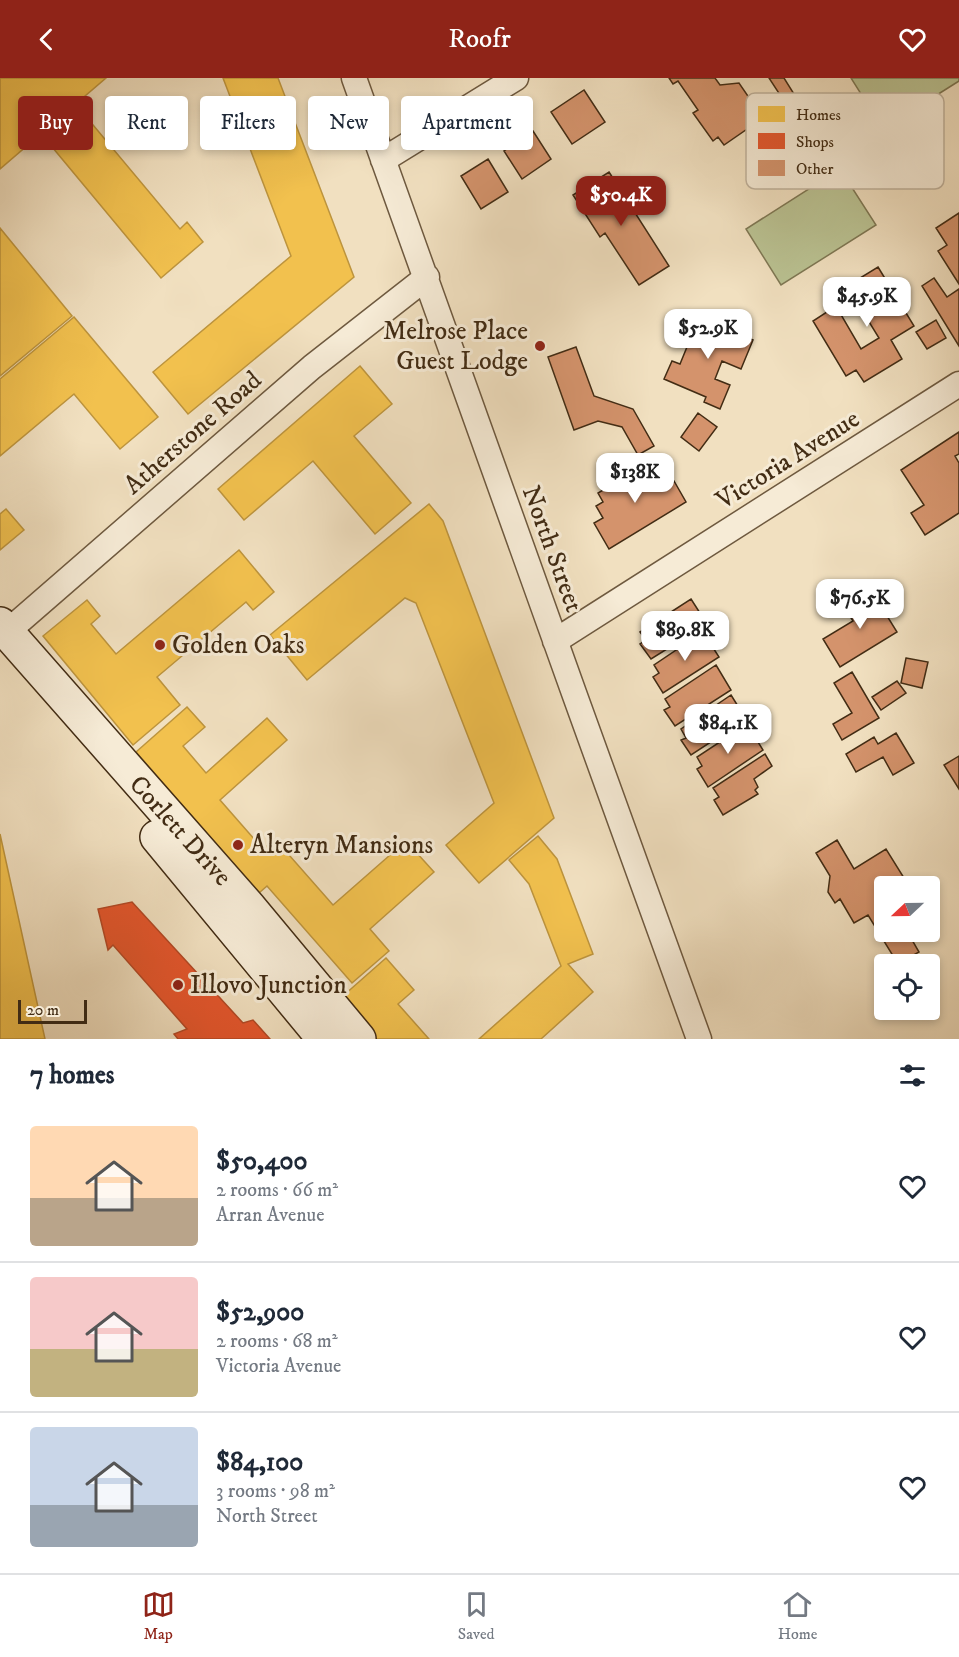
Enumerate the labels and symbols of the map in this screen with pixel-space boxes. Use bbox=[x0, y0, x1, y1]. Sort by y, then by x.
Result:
legend bbox=[746, 93, 944, 189]
text: Homes bbox=[796, 105, 841, 125]
text: Shops bbox=[796, 132, 834, 152]
text: Other bbox=[796, 159, 833, 179]
pin: $50.4K bbox=[572, 176, 670, 227]
pin: $45.9K bbox=[818, 277, 916, 328]
pin: $52.9K bbox=[659, 309, 757, 360]
place label: Melrose Place Guest Lodge bbox=[383, 315, 528, 378]
marker: Melrose Place Guest Lodge bbox=[533, 339, 547, 353]
street label: Atherstone Road bbox=[117, 364, 269, 502]
street label: Victoria Avenue bbox=[709, 403, 866, 518]
pin: $138K bbox=[593, 453, 677, 504]
street label: North Street bbox=[514, 481, 590, 617]
pin: $76.5K bbox=[811, 579, 909, 630]
pin: $89.8K bbox=[636, 611, 734, 662]
place label: Golden Oaks bbox=[172, 629, 304, 662]
marker: Golden Oaks bbox=[153, 638, 167, 652]
pin: $84.1K bbox=[679, 704, 777, 755]
street label: Corlett Drive bbox=[122, 769, 238, 893]
place label: Alteryn Mansions bbox=[250, 829, 433, 862]
marker: Alteryn Mansions bbox=[231, 838, 245, 852]
north arrow bbox=[874, 876, 940, 942]
place label: Illovo Junction bbox=[190, 969, 347, 1002]
marker: Illovo Junction bbox=[171, 978, 185, 992]
scale bar bbox=[18, 997, 87, 1025]

